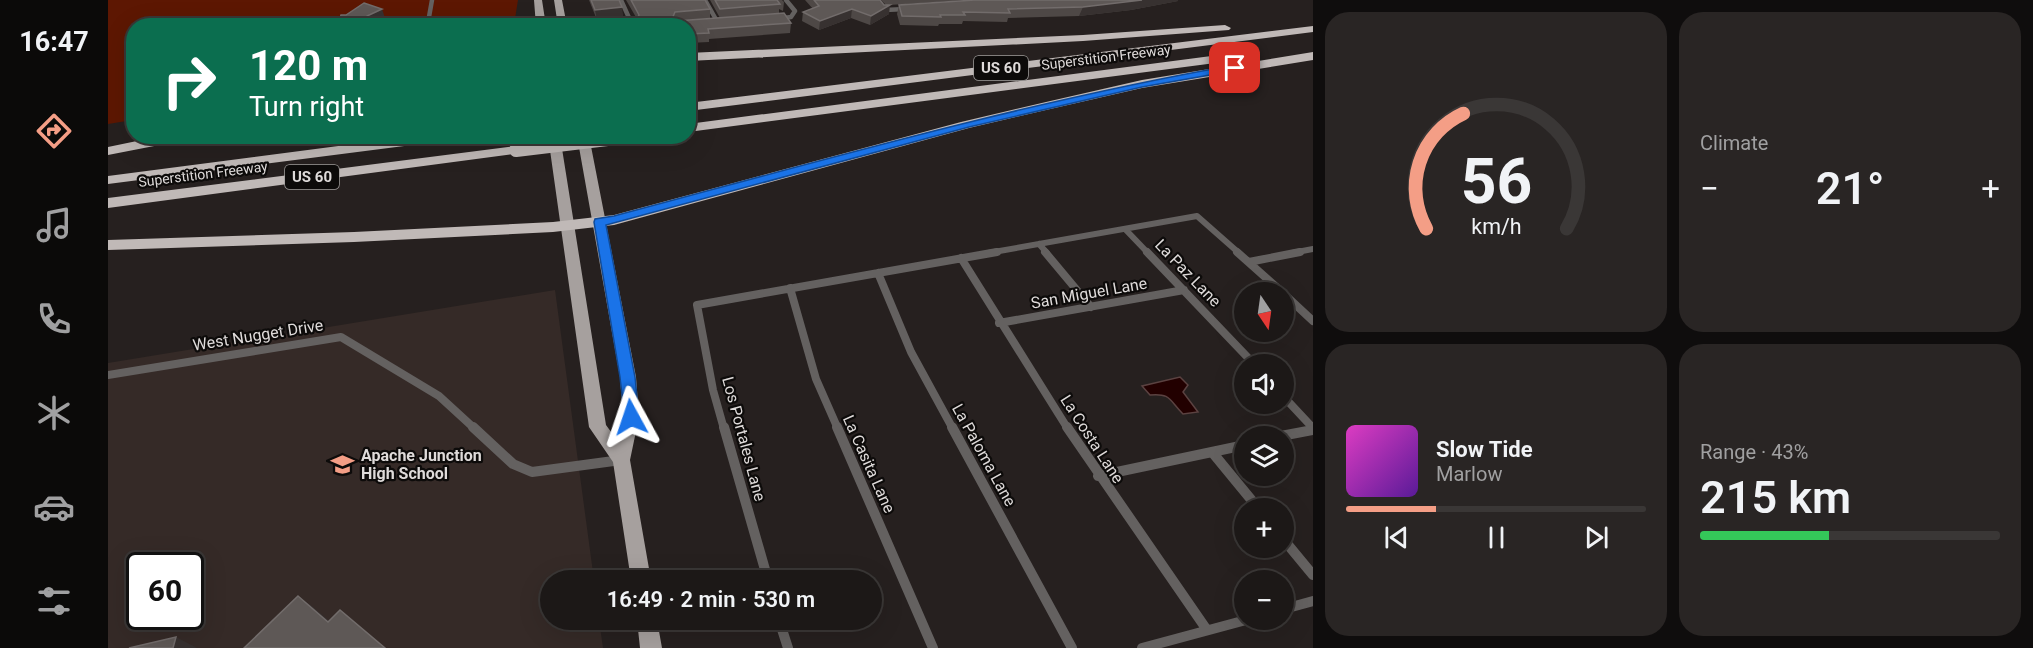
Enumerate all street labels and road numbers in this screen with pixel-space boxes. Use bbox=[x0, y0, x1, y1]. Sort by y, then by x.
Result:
street label: Superstition Freeway bbox=[1040, 41, 1172, 73]
road number: US 60 bbox=[974, 56, 1028, 80]
street label: Superstition Freeway bbox=[137, 158, 269, 190]
road number: US 60 bbox=[285, 165, 339, 189]
street label: La Paz Lane bbox=[1151, 235, 1225, 311]
street label: San Miguel Lane bbox=[1029, 273, 1149, 313]
street label: West Nugget Drive bbox=[191, 315, 325, 355]
street label: Los Portales Lane bbox=[718, 375, 770, 503]
street label: La Costa Lane bbox=[1056, 391, 1128, 487]
street label: La Paloma Lane bbox=[948, 400, 1020, 510]
street label: La Casita Lane bbox=[839, 412, 899, 516]

